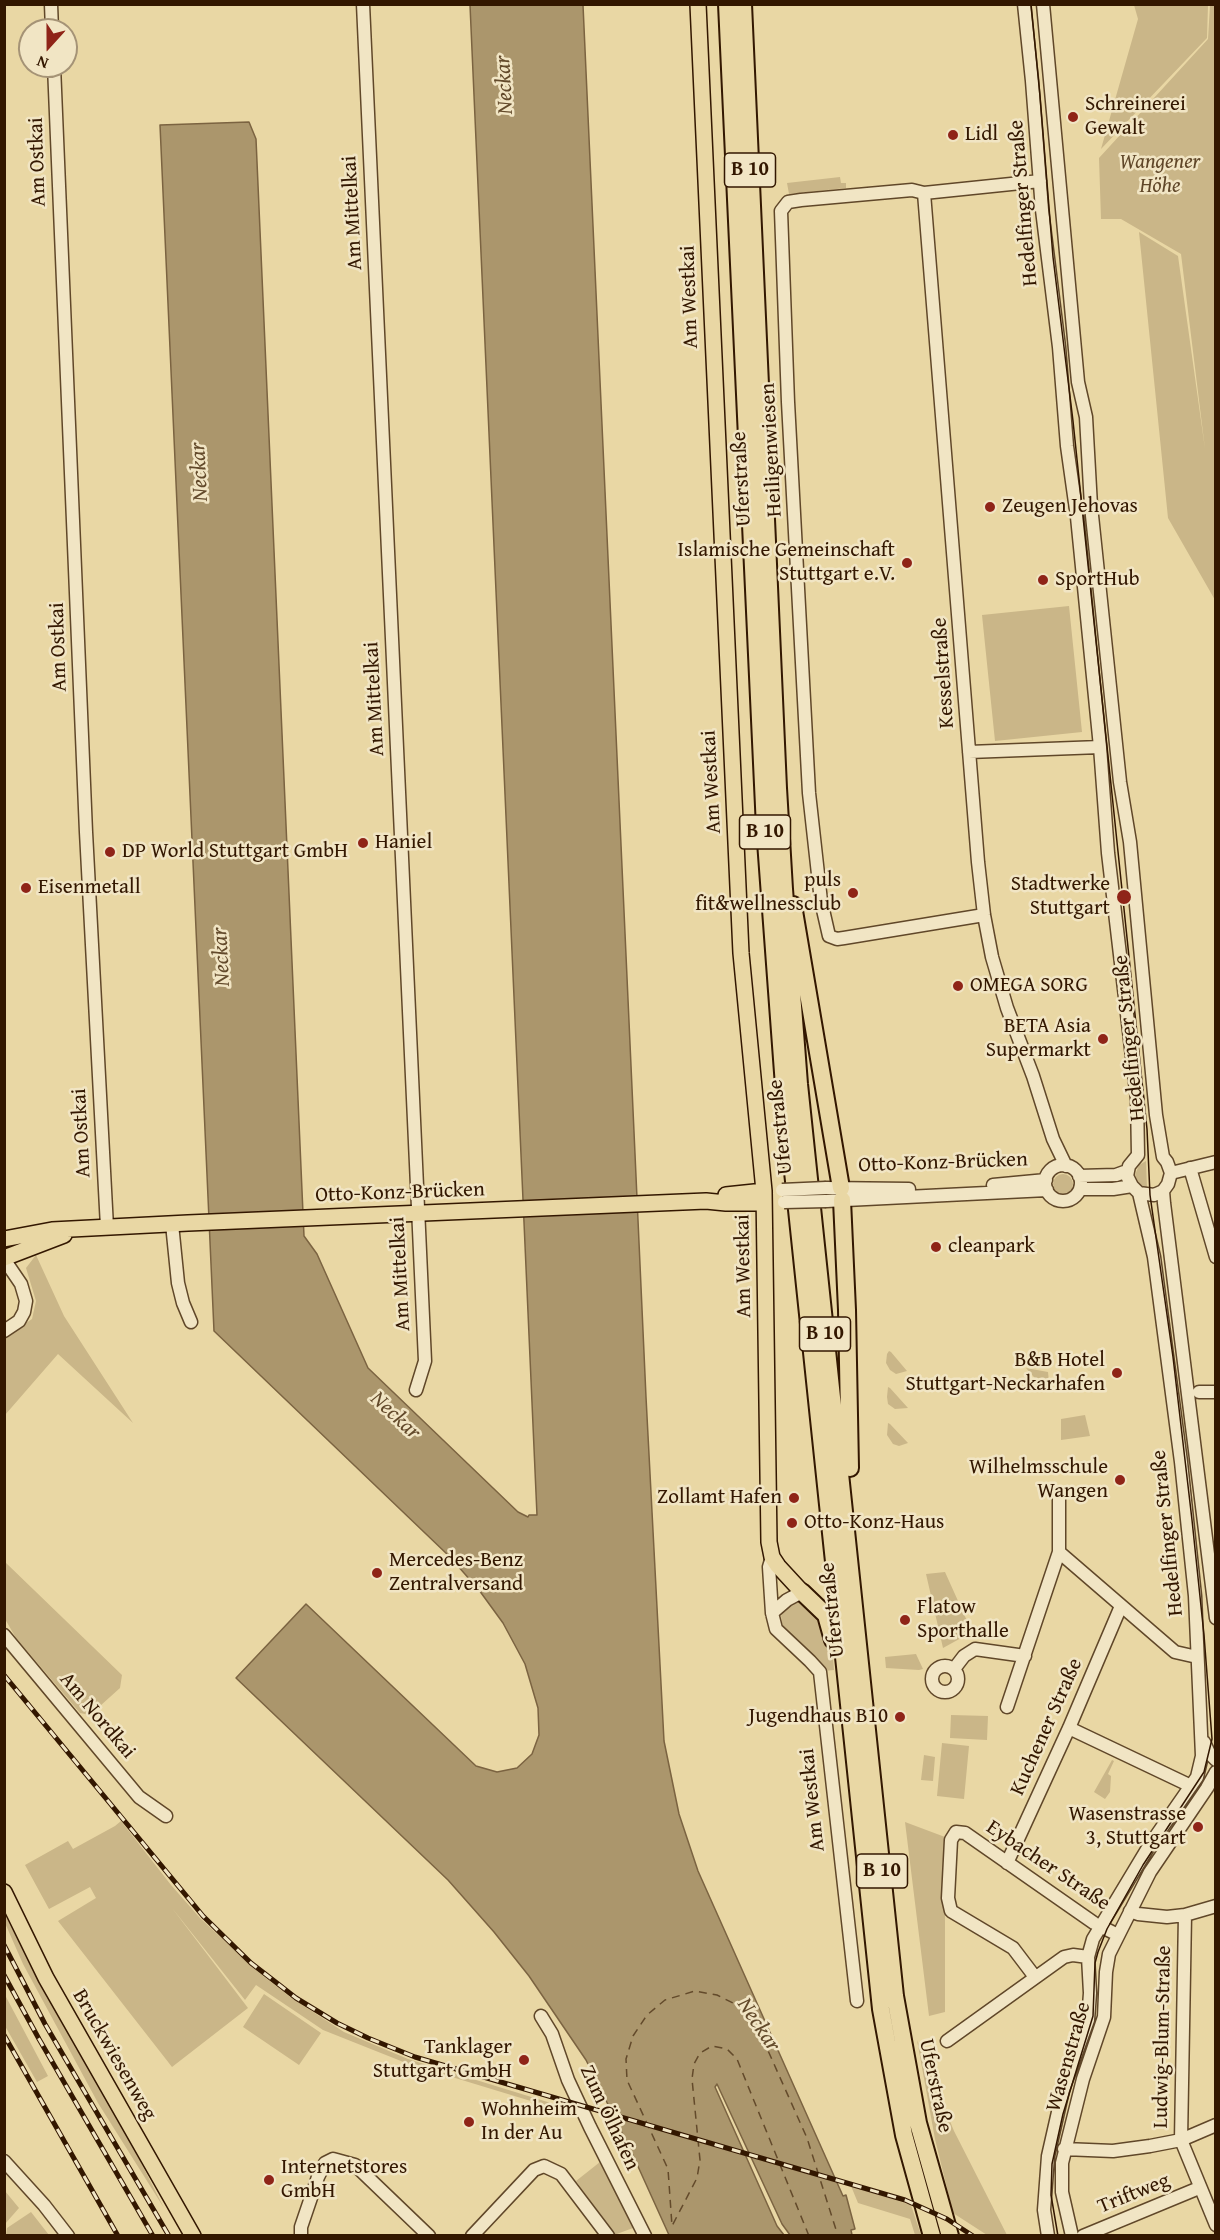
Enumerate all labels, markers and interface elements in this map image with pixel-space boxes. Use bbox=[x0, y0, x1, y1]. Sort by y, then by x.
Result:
north arrow bbox=[18, 18, 78, 78]
text: N bbox=[33, 50, 52, 76]
water label: Neckar bbox=[490, 55, 520, 115]
place label: Schreinerei Gewalt bbox=[1085, 92, 1186, 142]
marker: Schreinerei Gewalt bbox=[1066, 110, 1080, 124]
street label: Am Ostkai bbox=[24, 117, 52, 207]
street label: Hedelfinger Straße bbox=[1004, 119, 1044, 287]
place label: Lidl bbox=[965, 122, 998, 148]
marker: Lidl bbox=[946, 128, 960, 142]
park label: Wangener Höhe bbox=[1120, 150, 1200, 200]
road number: B 10 bbox=[724, 153, 776, 187]
street label: Am Mittelkai bbox=[337, 155, 369, 271]
street label: Am Westkai bbox=[676, 245, 704, 349]
street label: Heiligenwiesen bbox=[756, 382, 788, 518]
street label: Uferstraße bbox=[727, 431, 757, 527]
water label: Neckar bbox=[185, 442, 215, 502]
place label: Zeugen Jehovas bbox=[1002, 494, 1138, 520]
marker: Zeugen Jehovas bbox=[983, 500, 997, 514]
place label: Islamische Gemeinschaft Stuttgart e.V. bbox=[678, 538, 895, 588]
marker: Islamische Gemeinschaft Stuttgart e.V. bbox=[900, 556, 914, 570]
place label: SportHub bbox=[1055, 567, 1140, 593]
marker: SportHub bbox=[1036, 573, 1050, 587]
street label: Am Ostkai bbox=[45, 602, 73, 692]
street label: Kesselstraße bbox=[928, 617, 960, 729]
street label: Am Mittelkai bbox=[359, 641, 391, 757]
street label: Am Westkai bbox=[697, 730, 727, 834]
road number: B 10 bbox=[740, 815, 790, 849]
place label: Haniel bbox=[375, 830, 432, 856]
marker: Haniel bbox=[356, 836, 370, 850]
place label: DP World Stuttgart GmbH bbox=[122, 839, 348, 865]
marker: DP World Stuttgart GmbH bbox=[103, 845, 117, 859]
place label: puls fit&wellnessclub bbox=[695, 868, 841, 918]
place label: Stadtwerke Stuttgart bbox=[1011, 872, 1110, 922]
place label: Eisenmetall bbox=[38, 875, 141, 901]
marker: Eisenmetall bbox=[19, 881, 33, 895]
marker: puls fit&wellnessclub bbox=[846, 886, 860, 900]
marker: Stadtwerke Stuttgart bbox=[1115, 888, 1133, 906]
water label: Neckar bbox=[207, 927, 237, 987]
street label: Hedelfinger Straße bbox=[1109, 954, 1151, 1122]
place label: OMEGA SORG bbox=[970, 973, 1088, 999]
marker: OMEGA SORG bbox=[951, 979, 965, 993]
place label: BETA Asia Supermarkt bbox=[986, 1014, 1091, 1064]
marker: BETA Asia Supermarkt bbox=[1096, 1032, 1110, 1046]
street label: Uferstraße bbox=[763, 1078, 799, 1176]
street label: Am Ostkai bbox=[67, 1088, 97, 1178]
street label: Otto-Konz-Brücken bbox=[858, 1147, 1028, 1179]
street label: Otto-Konz-Brücken bbox=[315, 1177, 485, 1209]
street label: Am Westkai bbox=[730, 1214, 758, 1318]
street label: Am Mittelkai bbox=[385, 1216, 417, 1332]
place label: cleanpark bbox=[948, 1234, 1035, 1260]
marker: cleanpark bbox=[929, 1240, 943, 1254]
road number: B 10 bbox=[800, 1317, 850, 1351]
place label: B&B Hotel Stuttgart-Neckarhafen bbox=[906, 1348, 1105, 1398]
marker: B&B Hotel Stuttgart-Neckarhafen bbox=[1110, 1366, 1124, 1380]
water label: Neckar bbox=[364, 1386, 426, 1446]
street label: Hedelfinger Straße bbox=[1147, 1449, 1189, 1617]
place label: Wilhelmsschule Wangen bbox=[969, 1455, 1108, 1505]
marker: Wilhelmsschule Wangen bbox=[1113, 1473, 1127, 1487]
place label: Zollamt Hafen bbox=[657, 1485, 782, 1511]
marker: Zollamt Hafen bbox=[787, 1491, 801, 1505]
place label: Otto-Konz-Haus bbox=[804, 1510, 944, 1536]
marker: Otto-Konz-Haus bbox=[785, 1516, 799, 1530]
place label: Mercedes-Benz Zentralversand bbox=[389, 1548, 523, 1598]
street label: Uferstraße bbox=[815, 1561, 851, 1659]
marker: Mercedes-Benz Zentralversand bbox=[370, 1566, 384, 1580]
place label: Flatow Sporthalle bbox=[917, 1595, 1009, 1645]
marker: Flatow Sporthalle bbox=[898, 1613, 912, 1627]
street label: Kuchener Straße bbox=[1005, 1654, 1089, 1800]
street label: Am Nordkai bbox=[54, 1668, 140, 1764]
place label: Jugendhaus B10 bbox=[749, 1704, 888, 1730]
marker: Jugendhaus B10 bbox=[893, 1710, 907, 1724]
street label: Am Westkai bbox=[795, 1747, 831, 1853]
place label: Wasenstrasse 3, Stuttgart bbox=[1068, 1802, 1186, 1852]
street label: Eybacher Straße bbox=[981, 1815, 1115, 1917]
marker: Wasenstrasse 3, Stuttgart bbox=[1191, 1820, 1205, 1834]
road number: B 10 bbox=[856, 1854, 908, 1888]
street label: Ludwig-Blum-Straße bbox=[1149, 1945, 1177, 2129]
street label: Bruckwiesenweg bbox=[66, 1985, 162, 2125]
water label: Neckar bbox=[731, 1993, 785, 2057]
street label: Wasenstraße bbox=[1041, 1999, 1097, 2115]
place label: Tanklager Stuttgart GmbH bbox=[373, 2035, 512, 2085]
street label: Uferstraße bbox=[913, 2037, 957, 2135]
marker: Tanklager Stuttgart GmbH bbox=[517, 2053, 531, 2067]
street label: Zum Ölhafen bbox=[574, 2061, 644, 2175]
place label: Wohnheim In der Au bbox=[481, 2097, 577, 2147]
marker: Wohnheim In der Au bbox=[462, 2115, 476, 2129]
place label: Internetstores GmbH bbox=[281, 2155, 407, 2205]
street label: Triftweg bbox=[1094, 2168, 1174, 2220]
marker: Internetstores GmbH bbox=[262, 2173, 276, 2187]

